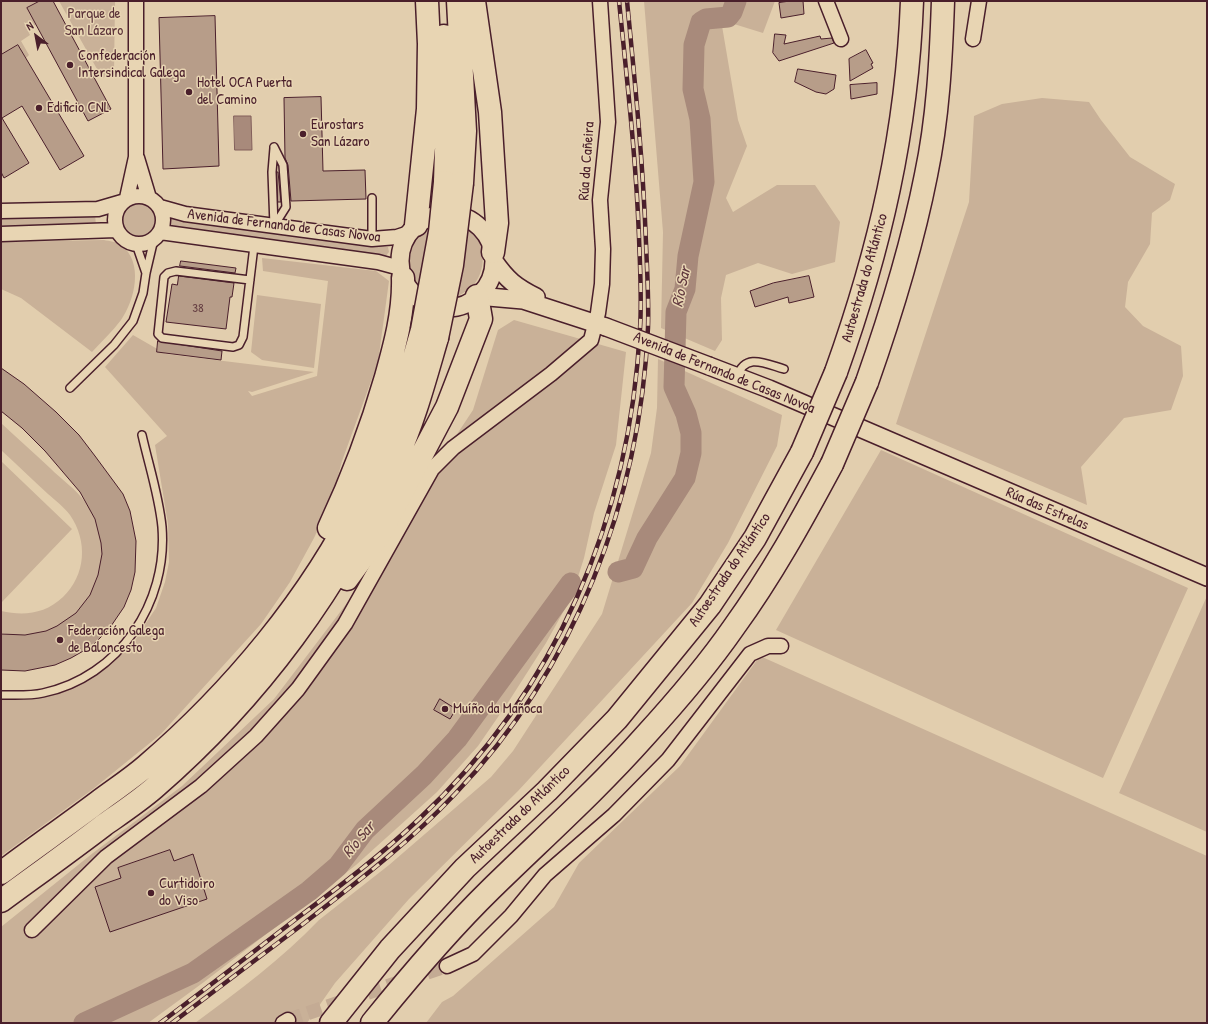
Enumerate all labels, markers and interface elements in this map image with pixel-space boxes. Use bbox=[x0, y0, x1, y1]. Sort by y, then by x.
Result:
park label: Parque de San Lázaro bbox=[65, 5, 123, 40]
north arrow bbox=[16, 16, 56, 56]
text: N bbox=[23, 18, 36, 33]
place label: Confederación Intersindical Galega bbox=[78, 47, 185, 82]
marker: Confederación Intersindical Galega bbox=[65, 60, 75, 70]
place label: Hotel OCA Puerta del Camino bbox=[197, 74, 292, 109]
marker: Hotel OCA Puerta del Camino bbox=[184, 87, 194, 97]
place label: Edificio CNL bbox=[47, 99, 109, 117]
marker: Edificio CNL bbox=[34, 103, 44, 113]
place label: Eurostars San Lázaro bbox=[311, 116, 370, 151]
street label: Rúa da Cañeira bbox=[575, 121, 599, 201]
marker: Eurostars San Lázaro bbox=[298, 129, 308, 139]
street label: Avenida de Fernando de Casas Novoa bbox=[187, 205, 381, 247]
street label: Autoestrada do Atlántico bbox=[838, 212, 892, 344]
water label: Río Sar bbox=[668, 265, 696, 309]
house number: 38 bbox=[192, 301, 204, 317]
street label: Avenida de Fernando de Casas Novoa bbox=[631, 328, 817, 418]
street label: Rúa das Estrelas bbox=[1003, 484, 1091, 534]
street label: Autoestrada do Atlántico bbox=[685, 510, 775, 630]
place label: Federación Galega de Baloncesto bbox=[68, 622, 164, 657]
marker: Federación Galega de Baloncesto bbox=[55, 635, 65, 645]
place label: Muíño da Mañoca bbox=[453, 700, 542, 718]
marker: Muíño da Mañoca bbox=[440, 704, 450, 714]
street label: Autoestrada do Atlántico bbox=[466, 762, 574, 868]
water label: Río Sar bbox=[339, 818, 379, 862]
place label: Curtidoiro do Viso bbox=[159, 875, 215, 910]
marker: Curtidoiro do Viso bbox=[146, 888, 156, 898]

